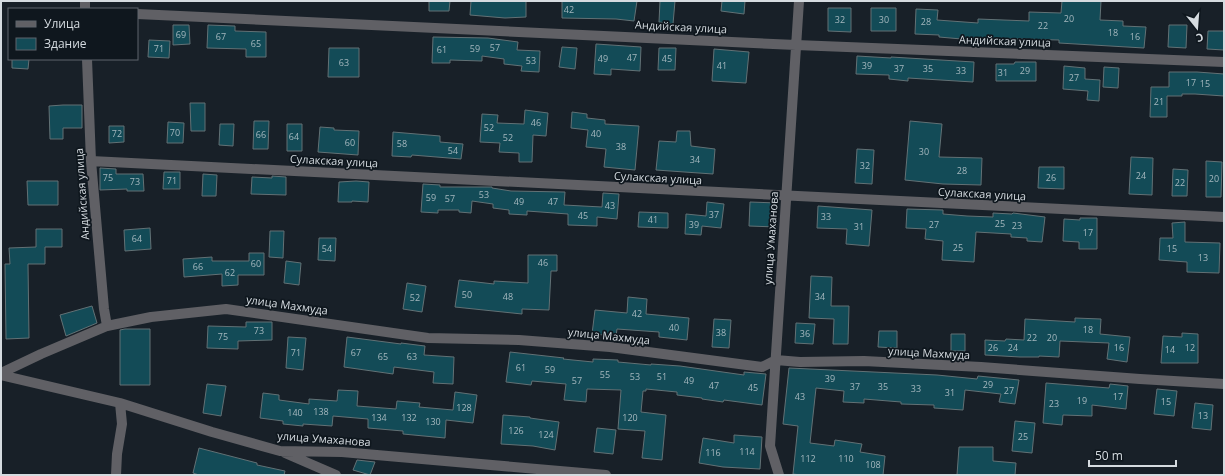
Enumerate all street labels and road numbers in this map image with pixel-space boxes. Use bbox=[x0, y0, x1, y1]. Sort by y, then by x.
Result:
street label: Андийская улица bbox=[635, 17, 727, 36]
street label: Андийская улица bbox=[959, 31, 1051, 50]
street label: Андийская улица bbox=[71, 148, 92, 240]
street label: Сулакская улица bbox=[290, 151, 379, 170]
street label: Сулакская улица bbox=[614, 168, 703, 187]
street label: Сулакская улица bbox=[938, 184, 1027, 203]
street label: улица Умаханова bbox=[760, 191, 781, 285]
street label: улица Махмуда bbox=[245, 291, 329, 318]
street label: улица Махмуда bbox=[567, 324, 651, 347]
street label: улица Махмуда bbox=[887, 343, 971, 362]
street label: улица Умаханова bbox=[277, 428, 371, 449]

